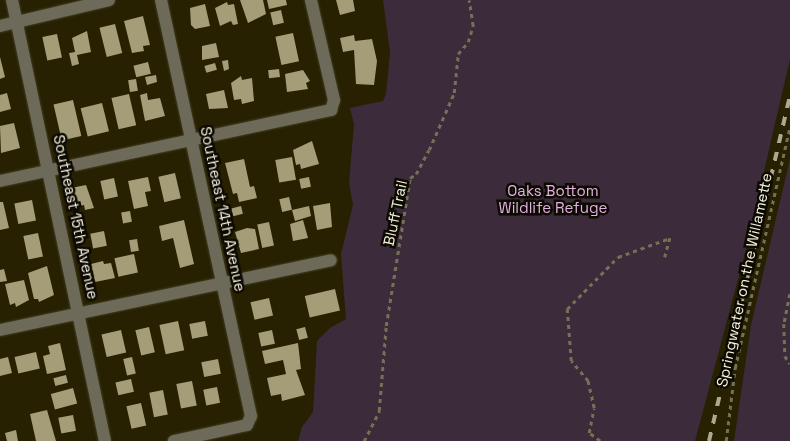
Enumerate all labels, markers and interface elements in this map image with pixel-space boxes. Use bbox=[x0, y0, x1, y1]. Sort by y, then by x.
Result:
street label: Southeast 14th Avenue bbox=[197, 125, 249, 293]
street label: Southeast 15th Avenue bbox=[50, 133, 102, 301]
street label: Springwater on the Willamette bbox=[712, 171, 776, 389]
street label: Bluff Trail bbox=[379, 178, 411, 248]
park label: Oaks Bottom Wildlife Refuge bbox=[499, 181, 607, 216]

